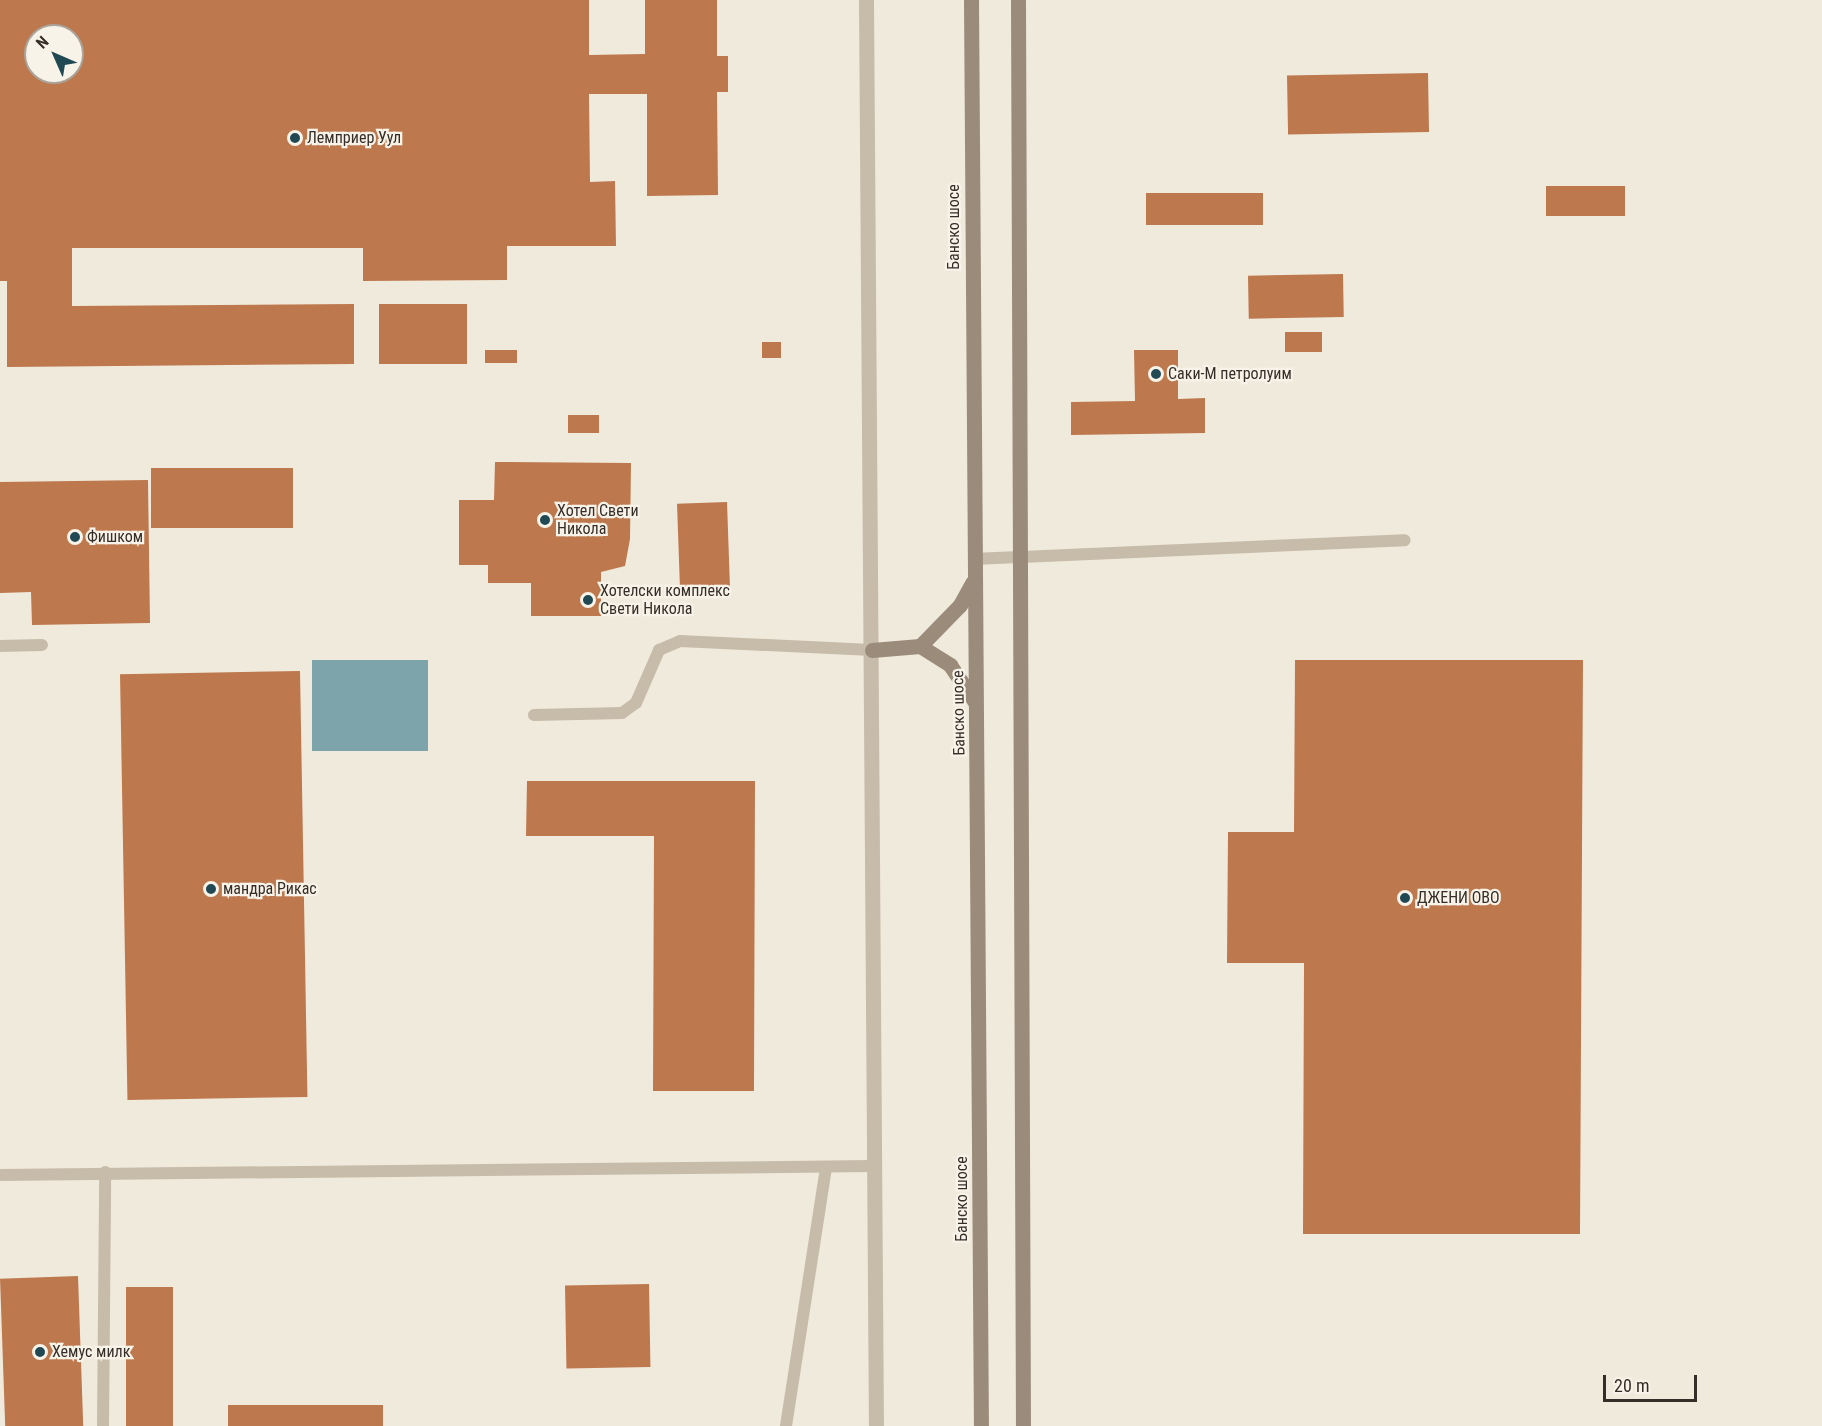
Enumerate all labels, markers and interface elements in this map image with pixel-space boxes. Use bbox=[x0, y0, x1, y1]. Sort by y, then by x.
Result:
north arrow bbox=[24, 24, 84, 84]
text: N bbox=[32, 32, 53, 53]
place label: Лемприер Уул bbox=[307, 128, 401, 148]
marker: Лемприер Уул bbox=[288, 131, 302, 145]
street label: Банско шосе bbox=[944, 184, 964, 270]
place label: Саки-М петролуим bbox=[1168, 364, 1292, 384]
marker: Саки-М петролуим bbox=[1149, 367, 1163, 381]
place label: Хотел Свети Никола bbox=[557, 501, 639, 539]
marker: Хотел Свети Никола bbox=[538, 513, 552, 527]
place label: Фишком bbox=[87, 527, 143, 547]
marker: Фишком bbox=[68, 530, 82, 544]
place label: Хотелски комплекс Свети Никола bbox=[600, 581, 730, 619]
marker: Хотелски комплекс Свети Никола bbox=[581, 593, 595, 607]
street label: Банско шосе bbox=[949, 670, 969, 756]
place label: мандра Рикас bbox=[223, 879, 317, 899]
marker: мандра Рикас bbox=[204, 882, 218, 896]
place label: ДЖЕНИ ОВО bbox=[1417, 888, 1500, 908]
marker: ДЖЕНИ ОВО bbox=[1398, 891, 1412, 905]
street label: Банско шосе bbox=[952, 1156, 972, 1242]
place label: Хемус милк bbox=[52, 1342, 130, 1362]
marker: Хемус милк bbox=[33, 1345, 47, 1359]
scale bar bbox=[1606, 1363, 1700, 1401]
text: 20 m bbox=[1614, 1375, 1649, 1396]

